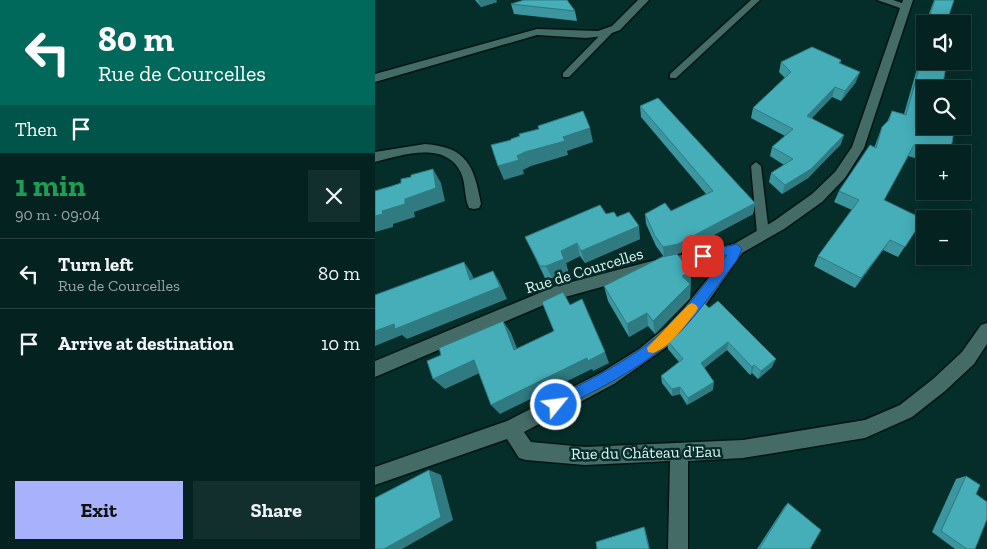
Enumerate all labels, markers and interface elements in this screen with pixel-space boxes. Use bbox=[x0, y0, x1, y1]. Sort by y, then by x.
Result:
map controls bbox=[916, 15, 971, 265]
button: sound bbox=[916, 15, 971, 70]
text: 80 m bbox=[98, 18, 174, 60]
icon: left bbox=[15, 20, 80, 85]
text: Rue de Courcelles bbox=[98, 60, 266, 87]
button: search bbox=[916, 80, 971, 135]
icon: arrive bbox=[67, 115, 95, 143]
text: Then bbox=[15, 118, 57, 141]
button: + bbox=[916, 145, 971, 200]
text: 1 min bbox=[15, 168, 86, 204]
button: close bbox=[308, 170, 360, 222]
text: 90 m · 09:04 bbox=[15, 205, 100, 224]
button: − bbox=[916, 210, 971, 265]
pin bbox=[682, 235, 724, 277]
icon: arrive bbox=[689, 242, 717, 270]
street label: Rue de Courcelles bbox=[523, 244, 645, 297]
text: Turn left bbox=[58, 253, 133, 276]
icon: left bbox=[15, 260, 43, 288]
text: 80 m bbox=[318, 262, 360, 285]
text: Rue de Courcelles bbox=[58, 276, 180, 295]
icon: arrive bbox=[15, 330, 43, 358]
text: Arrive at destination bbox=[58, 332, 234, 355]
text: 10 m bbox=[321, 332, 360, 355]
position arrow bbox=[529, 378, 581, 430]
street label: Rue du Château d'Eau bbox=[571, 442, 721, 463]
button: Exit bbox=[15, 481, 183, 539]
button: Share bbox=[193, 481, 360, 539]

